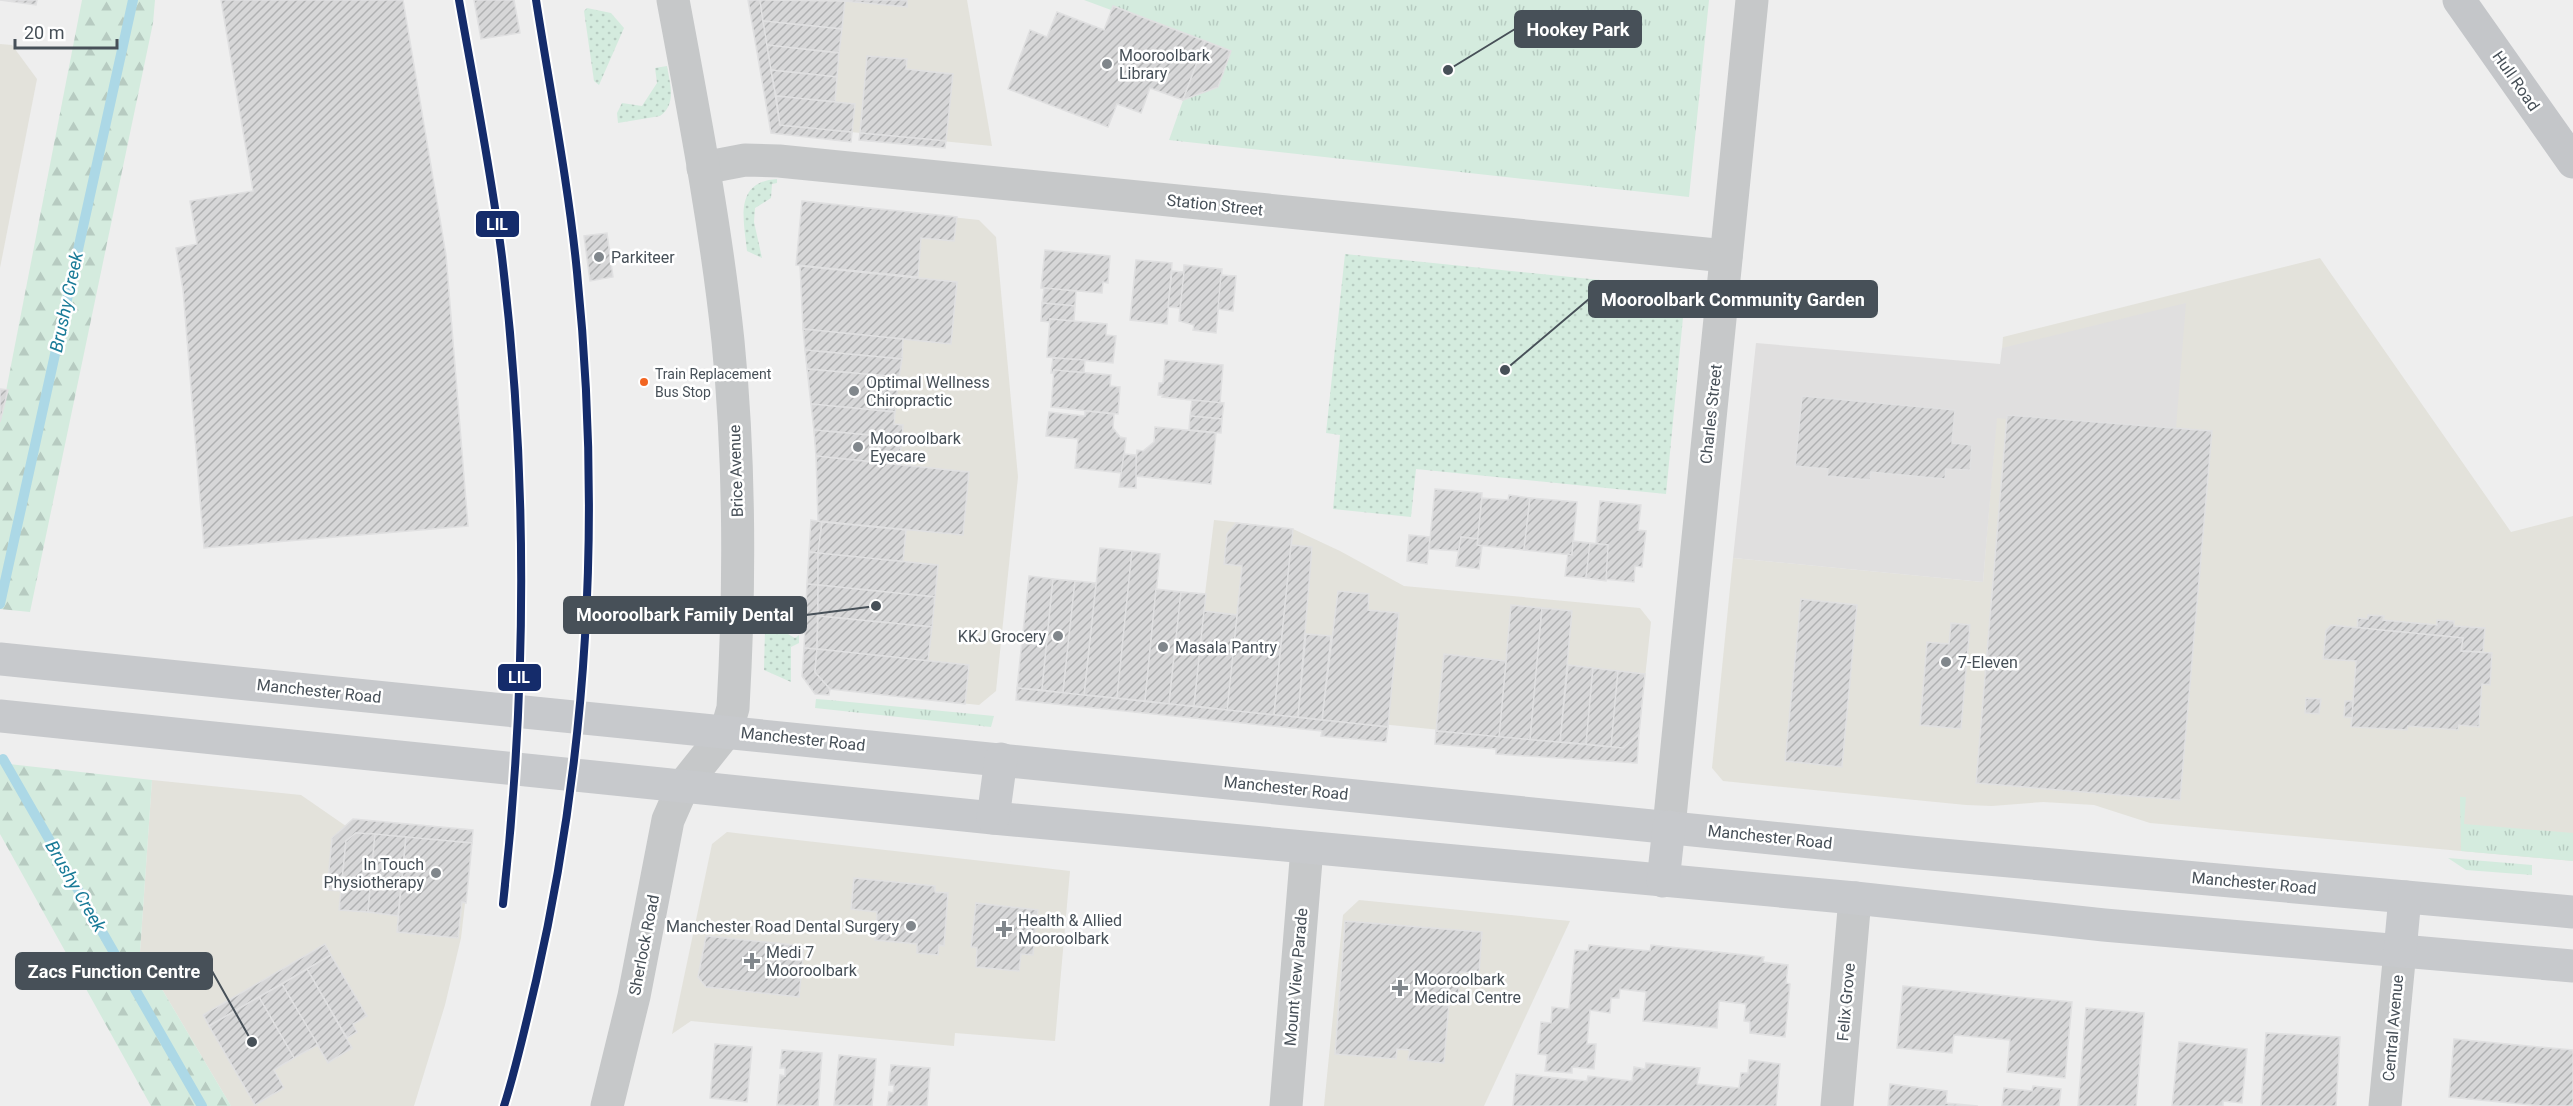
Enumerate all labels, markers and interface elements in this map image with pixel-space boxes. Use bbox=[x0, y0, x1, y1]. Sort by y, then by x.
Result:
callout: Hookey Park bbox=[1515, 11, 1641, 47]
scale bar bbox=[15, 12, 117, 50]
text: Hookey Park bbox=[1527, 19, 1630, 40]
text: 20 m bbox=[24, 22, 64, 43]
place label: Mooroolbark Library bbox=[1119, 46, 1211, 83]
street label: Hull Road bbox=[2489, 47, 2543, 115]
marker: Mooroolbark Library bbox=[1100, 57, 1114, 71]
street label: Station Street bbox=[1166, 190, 1264, 220]
line badge: LIL bbox=[475, 210, 520, 238]
text: LIL bbox=[486, 215, 508, 234]
place label: Parkiteer bbox=[611, 248, 675, 267]
water label: Brushy Creek bbox=[45, 249, 87, 354]
marker: Parkiteer bbox=[592, 250, 606, 264]
callout: Mooroolbark Community Garden bbox=[1589, 281, 1877, 317]
text: Mooroolbark Community Garden bbox=[1601, 289, 1865, 310]
street label: Charles Street bbox=[1696, 363, 1726, 465]
place label: Train Replacement Bus Stop bbox=[655, 366, 772, 400]
place label: Optimal Wellness Chiropractic bbox=[866, 373, 990, 410]
marker: Train Replacement Bus Stop bbox=[638, 376, 650, 388]
marker: Optimal Wellness Chiropractic bbox=[847, 384, 861, 398]
street label: Brice Avenue bbox=[725, 424, 747, 518]
place label: Mooroolbark Eyecare bbox=[870, 429, 962, 466]
marker: Mooroolbark Eyecare bbox=[851, 440, 865, 454]
callout: Mooroolbark Family Dental bbox=[564, 597, 806, 633]
text: Mooroolbark Family Dental bbox=[576, 604, 794, 625]
place label: KKJ Grocery bbox=[958, 627, 1046, 646]
marker: KKJ Grocery bbox=[1051, 629, 1065, 643]
place label: Masala Pantry bbox=[1175, 638, 1278, 657]
marker: Masala Pantry bbox=[1156, 640, 1170, 654]
place label: 7-Eleven bbox=[1958, 653, 2018, 672]
marker: 7-Eleven bbox=[1939, 655, 1953, 669]
line badge: LIL bbox=[497, 663, 542, 692]
text: LIL bbox=[508, 668, 530, 687]
street label: Manchester Road bbox=[256, 675, 382, 707]
street label: Manchester Road bbox=[740, 723, 866, 755]
street label: Manchester Road bbox=[1223, 772, 1349, 804]
street label: Manchester Road bbox=[1707, 821, 1833, 853]
water label: Brushy Creek bbox=[41, 836, 111, 936]
place label: In Touch Physiotherapy bbox=[323, 855, 424, 892]
marker: In Touch Physiotherapy bbox=[429, 866, 443, 880]
street label: Manchester Road bbox=[2191, 868, 2317, 898]
street label: Sherlock Road bbox=[625, 893, 663, 997]
street label: Mount View Parade bbox=[1280, 907, 1312, 1047]
place label: Health & Allied Mooroolbark bbox=[1018, 911, 1122, 948]
place label: Manchester Road Dental Surgery bbox=[666, 917, 899, 936]
marker: Manchester Road Dental Surgery bbox=[904, 919, 918, 933]
marker: Health & Allied Mooroolbark bbox=[995, 920, 1013, 938]
place label: Medi 7 Mooroolbark bbox=[766, 943, 858, 980]
marker: Medi 7 Mooroolbark bbox=[743, 952, 761, 970]
callout: Zacs Function Centre bbox=[16, 953, 212, 989]
text: Zacs Function Centre bbox=[28, 961, 200, 982]
street label: Felix Grove bbox=[1833, 962, 1859, 1042]
place label: Mooroolbark Medical Centre bbox=[1414, 970, 1521, 1007]
street label: Central Avenue bbox=[2379, 974, 2407, 1082]
marker: Mooroolbark Medical Centre bbox=[1391, 979, 1409, 997]

